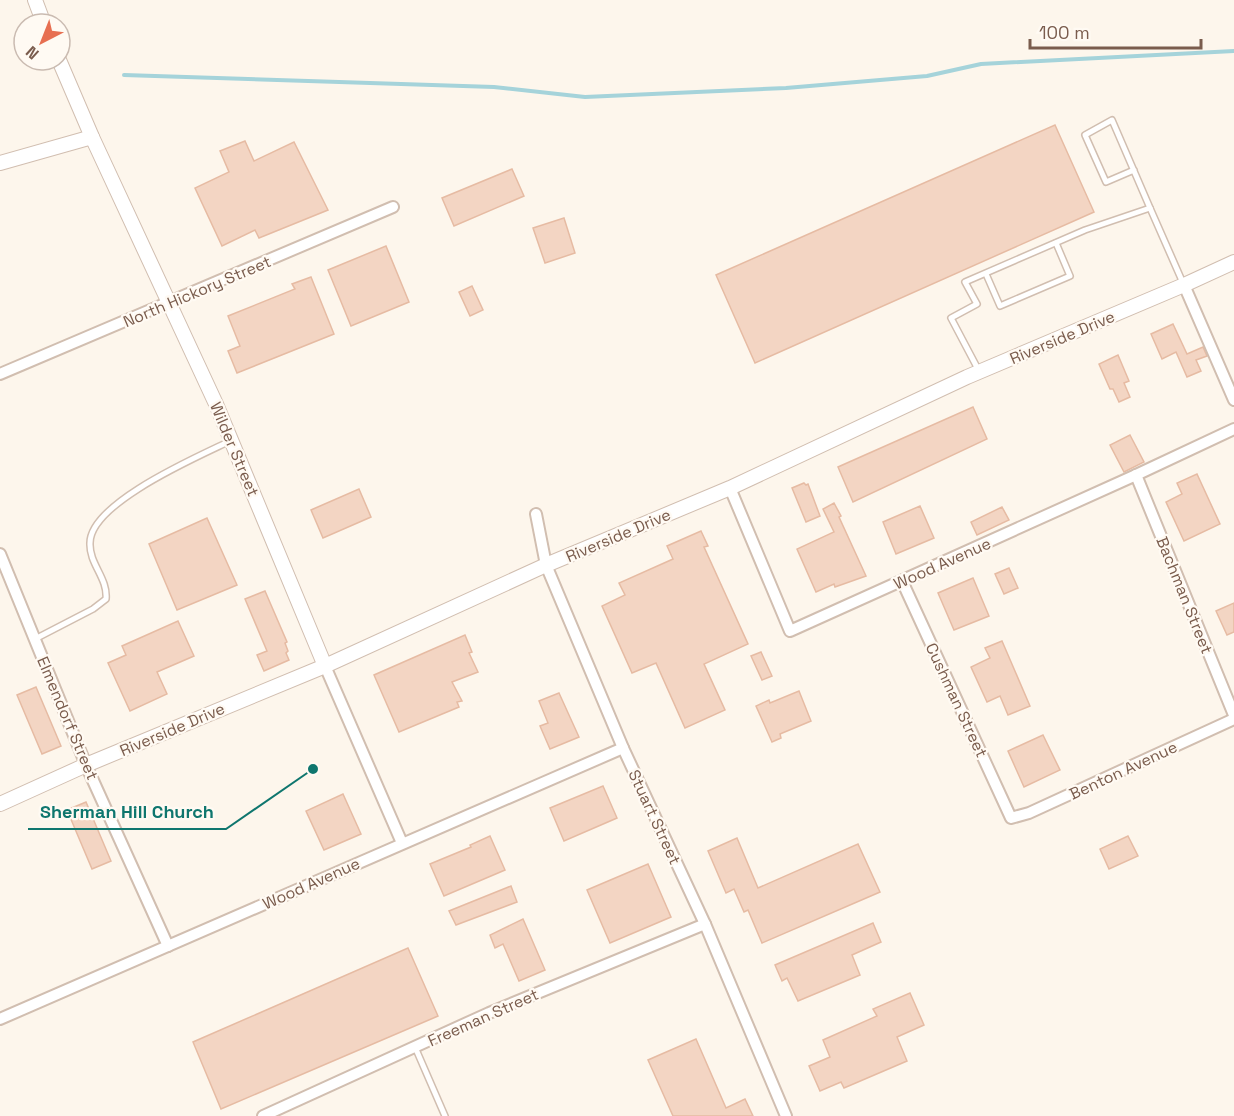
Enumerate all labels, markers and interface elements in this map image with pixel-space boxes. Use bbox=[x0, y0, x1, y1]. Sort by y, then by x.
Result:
north arrow bbox=[12, 12, 72, 72]
scale bar bbox=[1030, 12, 1201, 50]
text: 100 m bbox=[1039, 21, 1090, 44]
text: N bbox=[21, 41, 43, 64]
street label: North Hickory Street bbox=[120, 251, 274, 332]
street label: Riverside Drive bbox=[1006, 306, 1118, 369]
street label: Wilder Street bbox=[205, 399, 264, 500]
street label: Riverside Drive bbox=[562, 504, 674, 567]
street label: Wood Avenue bbox=[890, 533, 994, 594]
street label: Bachman Street bbox=[1151, 533, 1218, 657]
street label: Cushman Street bbox=[921, 640, 992, 761]
street label: Elmendorf Street bbox=[32, 653, 103, 783]
street label: Riverside Drive bbox=[116, 698, 228, 761]
street label: Benton Avenue bbox=[1066, 736, 1181, 805]
street label: Stuart Street bbox=[623, 766, 686, 868]
callout: Sherman Hill Church bbox=[28, 793, 226, 829]
text: Sherman Hill Church bbox=[40, 800, 214, 823]
street label: Wood Avenue bbox=[259, 853, 363, 914]
street label: Freeman Street bbox=[425, 984, 542, 1051]

